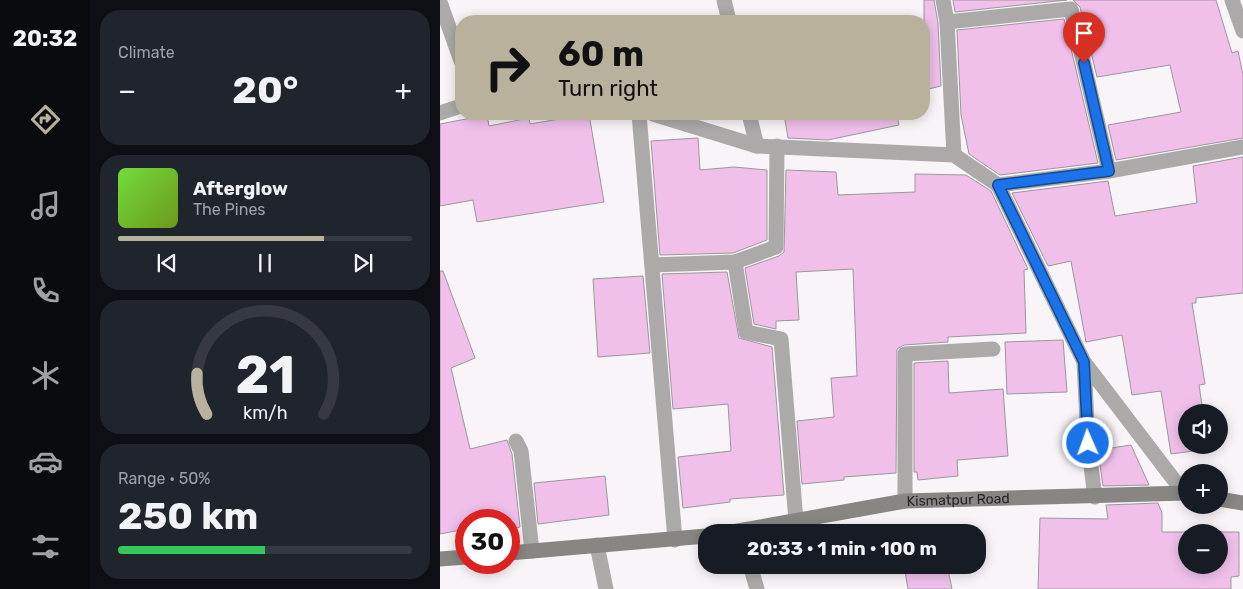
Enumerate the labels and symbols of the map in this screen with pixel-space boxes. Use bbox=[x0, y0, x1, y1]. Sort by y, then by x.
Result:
pin bbox=[1063, 12, 1105, 63]
position arrow bbox=[1061, 416, 1113, 468]
street label: Kismatpur Road bbox=[907, 490, 1010, 510]
speed limit sign: 30 bbox=[455, 509, 520, 574]

